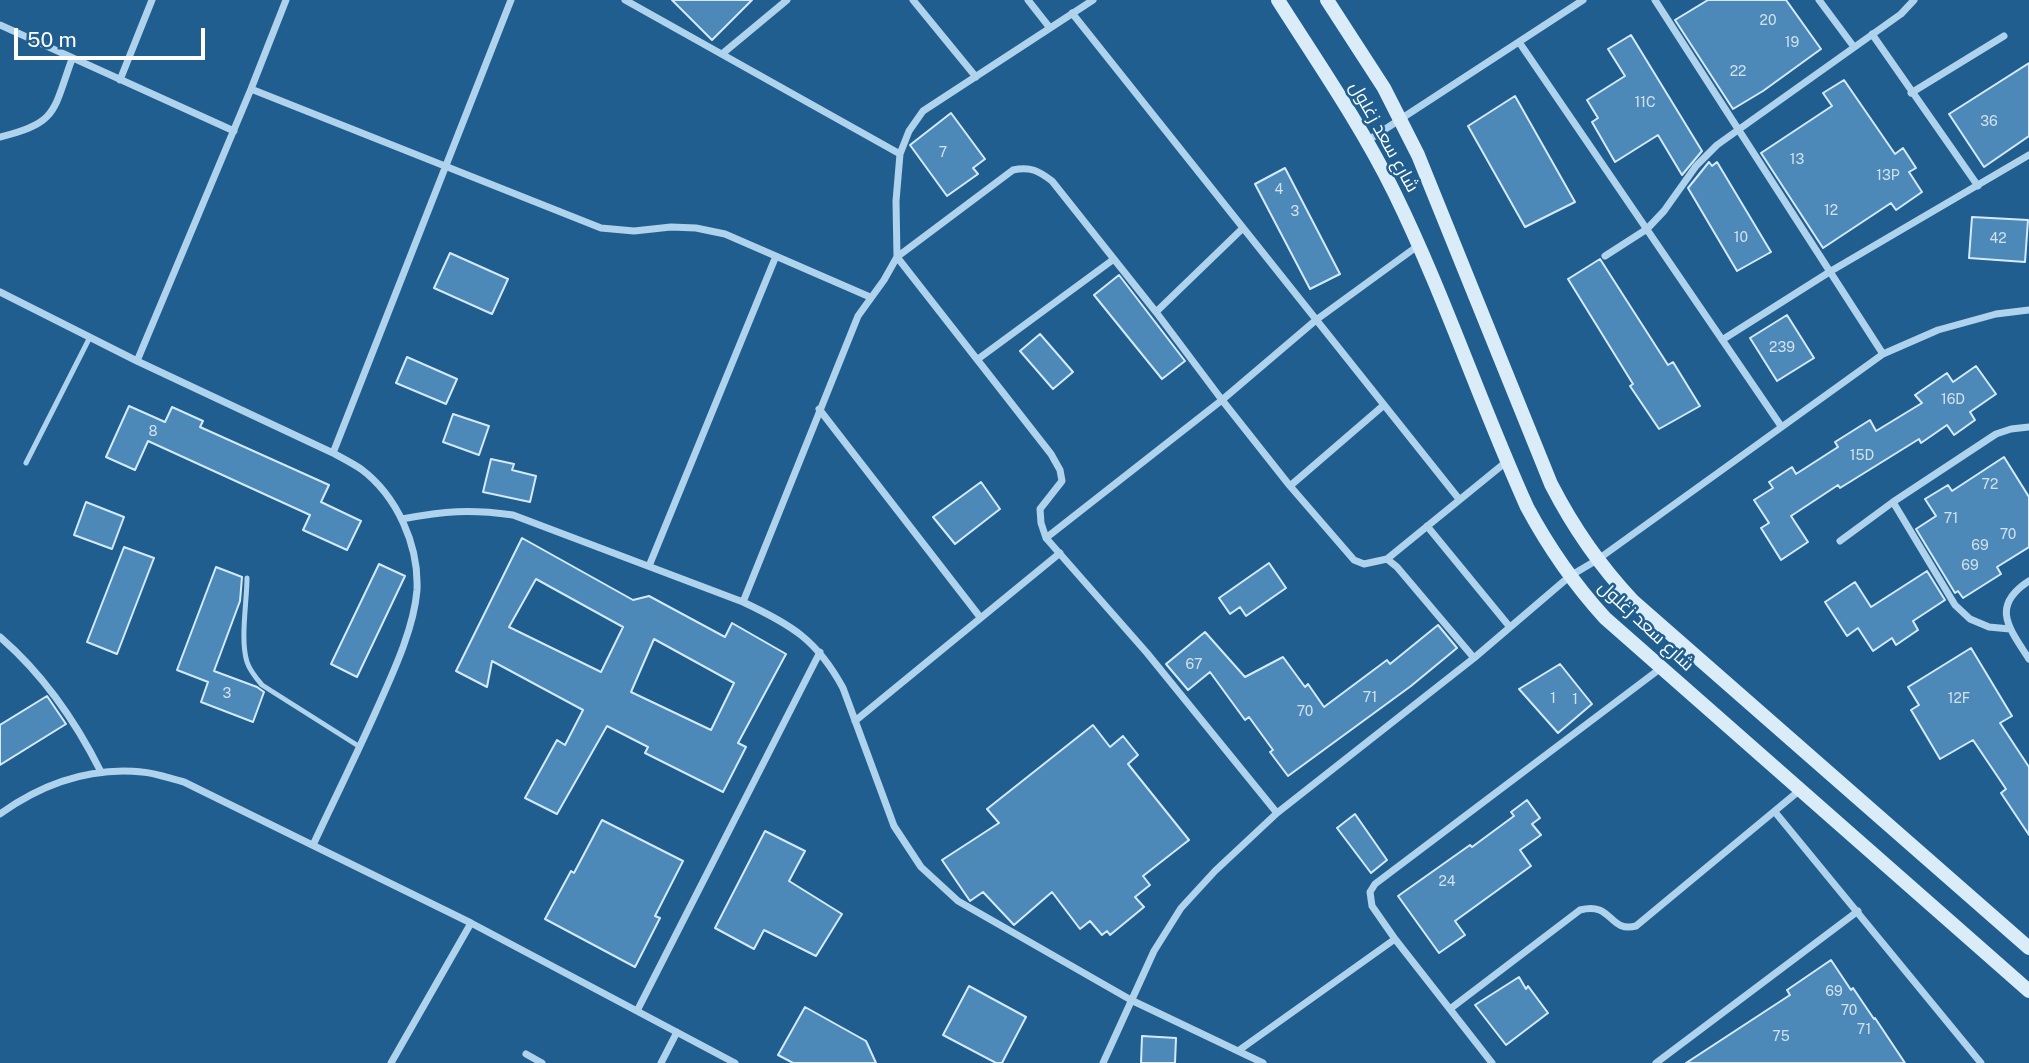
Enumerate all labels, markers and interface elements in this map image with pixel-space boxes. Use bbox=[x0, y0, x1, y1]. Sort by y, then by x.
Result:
house number: 20 bbox=[1760, 13, 1776, 29]
scale bar bbox=[18, 14, 208, 58]
text: 50 m bbox=[27, 27, 77, 52]
house number: 19 bbox=[1785, 35, 1799, 51]
house number: 22 bbox=[1730, 64, 1746, 80]
street label: شارع سعد زغلول bbox=[1345, 78, 1423, 196]
house number: 11C bbox=[1634, 95, 1656, 111]
house number: 36 bbox=[1980, 114, 1998, 130]
house number: 7 bbox=[939, 145, 947, 161]
house number: 13 bbox=[1790, 152, 1804, 168]
house number: 13P bbox=[1876, 168, 1900, 184]
house number: 4 bbox=[1275, 182, 1283, 198]
house number: 12 bbox=[1824, 203, 1838, 219]
house number: 3 bbox=[1291, 204, 1299, 220]
house number: 10 bbox=[1734, 230, 1748, 246]
house number: 42 bbox=[1989, 231, 2007, 247]
house number: 239 bbox=[1769, 340, 1795, 356]
house number: 16D bbox=[1941, 392, 1965, 408]
house number: 8 bbox=[148, 424, 158, 440]
house number: 15D bbox=[1850, 448, 1874, 464]
house number: 72 bbox=[1982, 477, 1998, 493]
house number: 71 bbox=[1944, 511, 1958, 527]
house number: 70 bbox=[2000, 527, 2016, 543]
house number: 69 bbox=[1971, 538, 1989, 554]
house number: 69 bbox=[1961, 558, 1979, 574]
street label: شارع سعد زغلول bbox=[1594, 576, 1698, 676]
house number: 67 bbox=[1186, 657, 1202, 673]
house number: 3 bbox=[223, 686, 231, 702]
house number: 71 bbox=[1363, 690, 1377, 706]
house number: 1 bbox=[1550, 691, 1556, 707]
house number: 12F bbox=[1948, 691, 1970, 707]
house number: 1 bbox=[1572, 692, 1578, 708]
house number: 70 bbox=[1297, 704, 1313, 720]
house number: 24 bbox=[1438, 874, 1456, 890]
house number: 69 bbox=[1825, 984, 1843, 1000]
house number: 70 bbox=[1841, 1003, 1857, 1019]
house number: 71 bbox=[1857, 1022, 1871, 1038]
house number: 75 bbox=[1772, 1029, 1790, 1045]

